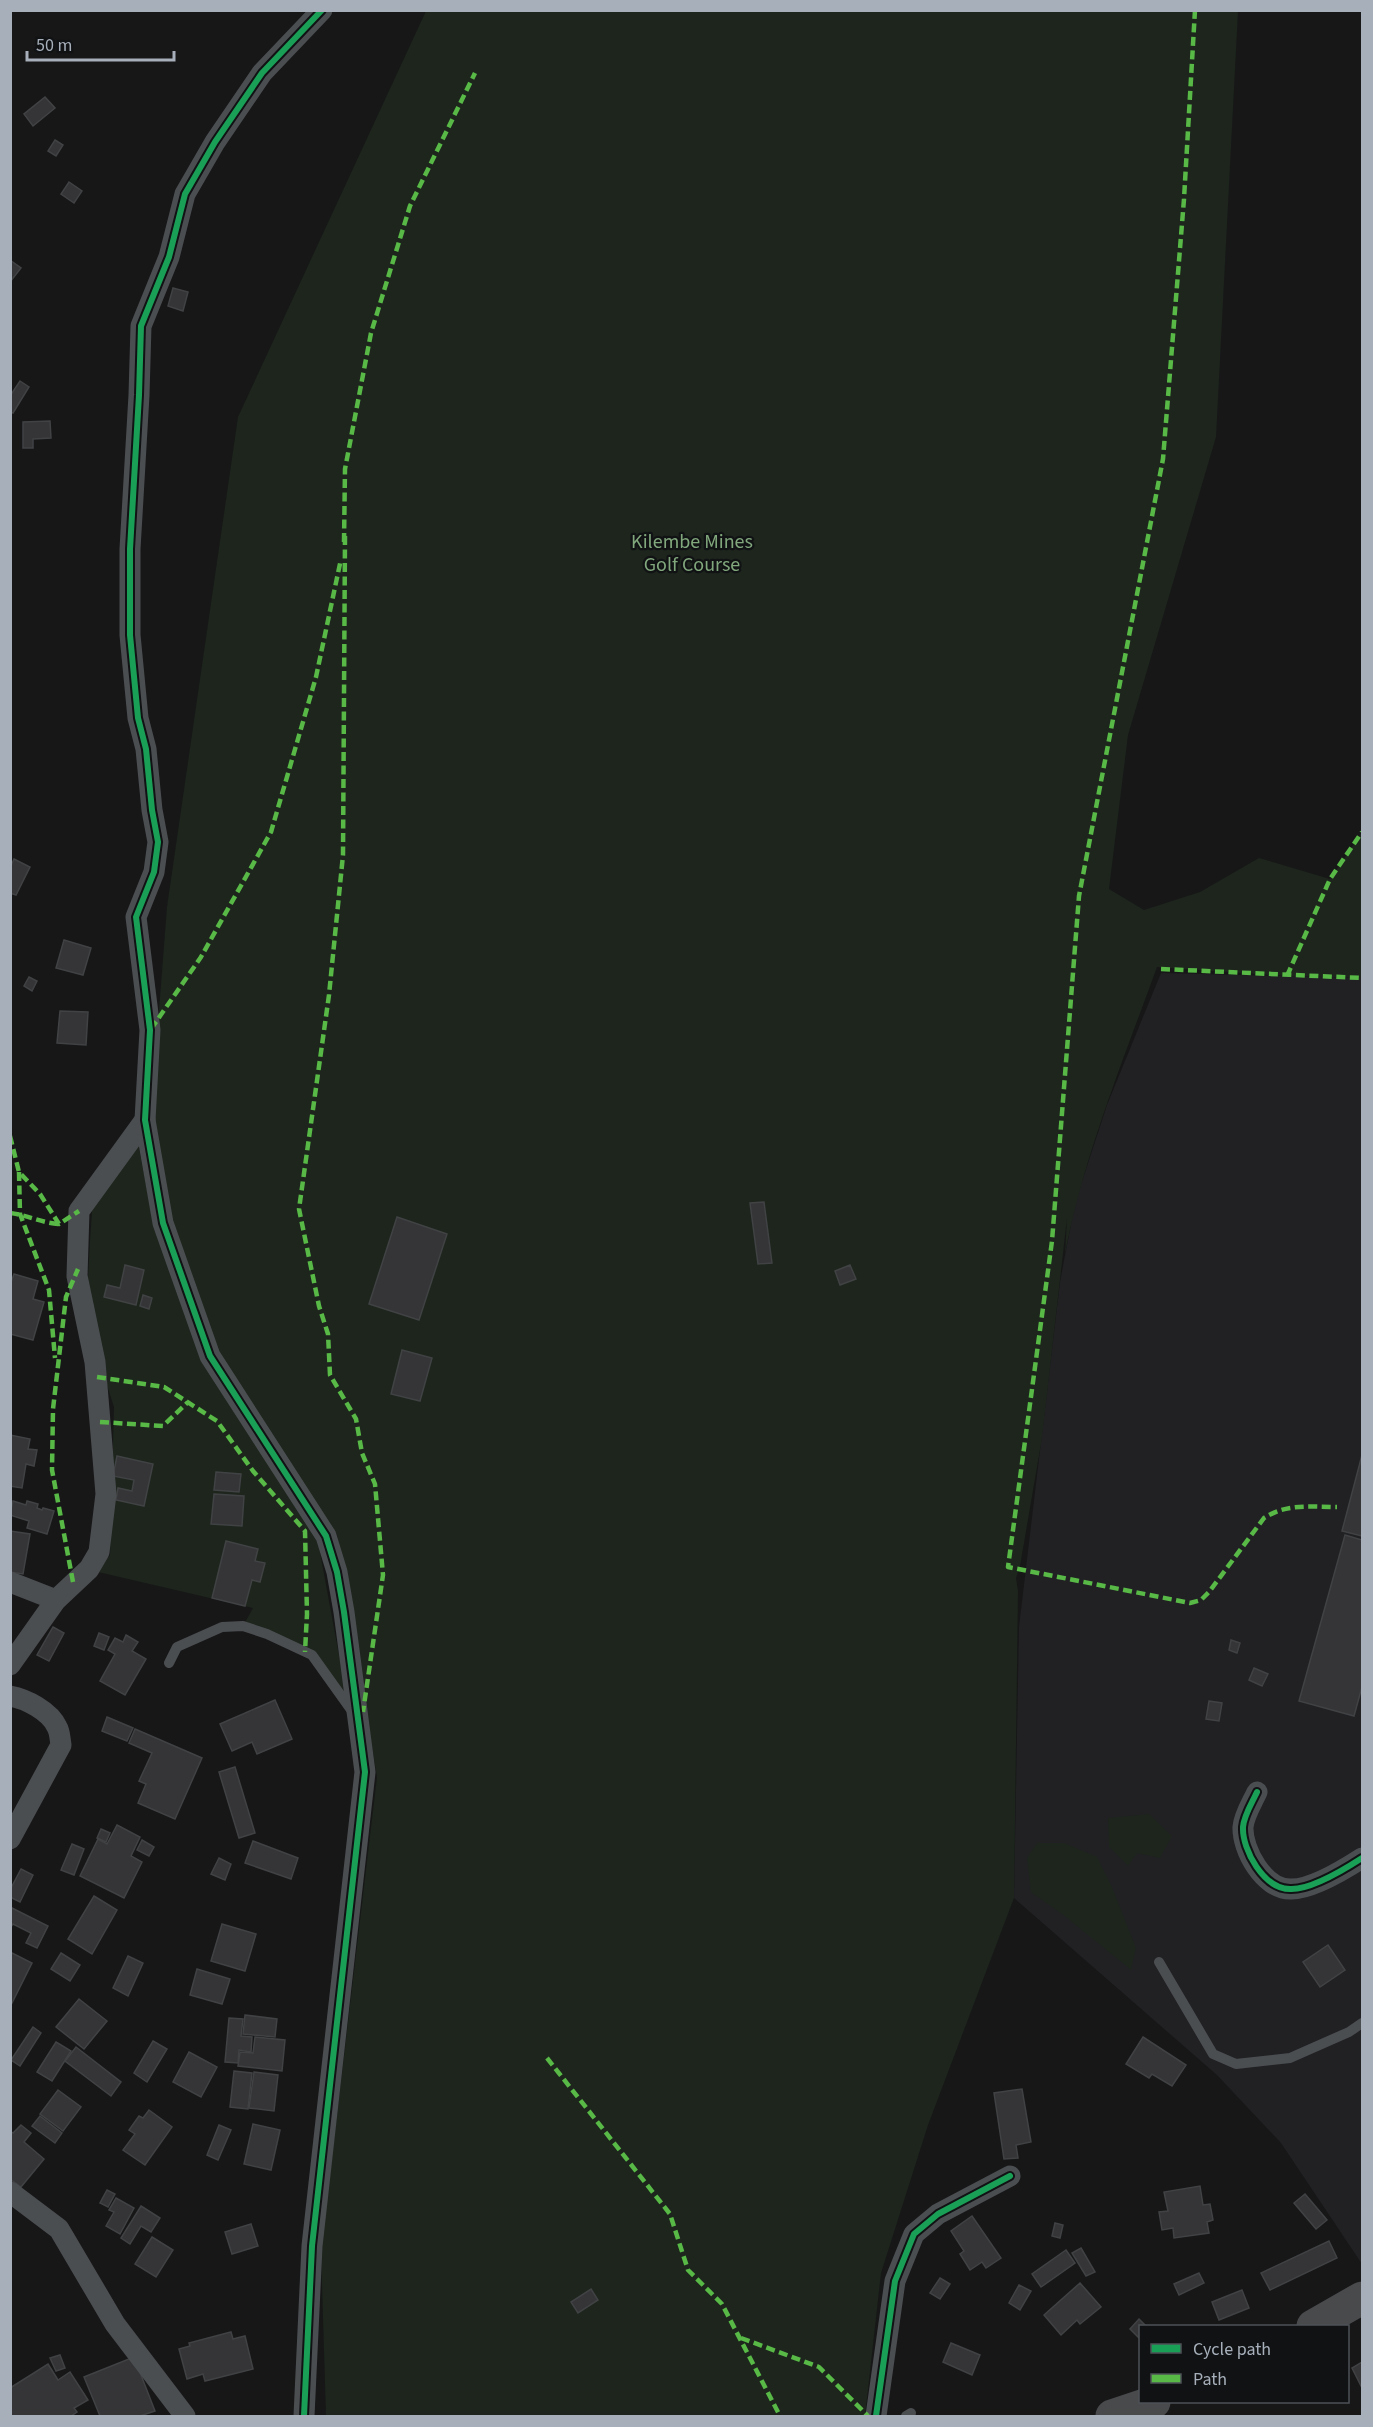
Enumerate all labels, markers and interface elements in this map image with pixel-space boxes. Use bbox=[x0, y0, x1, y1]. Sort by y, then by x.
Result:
scale bar bbox=[27, 24, 174, 62]
text: 50 m bbox=[36, 33, 72, 58]
park label: Kilembe Mines Golf Course bbox=[631, 528, 753, 579]
legend bbox=[1139, 2325, 1349, 2403]
text: Cycle path bbox=[1193, 2337, 1271, 2362]
text: Path bbox=[1193, 2367, 1227, 2392]

